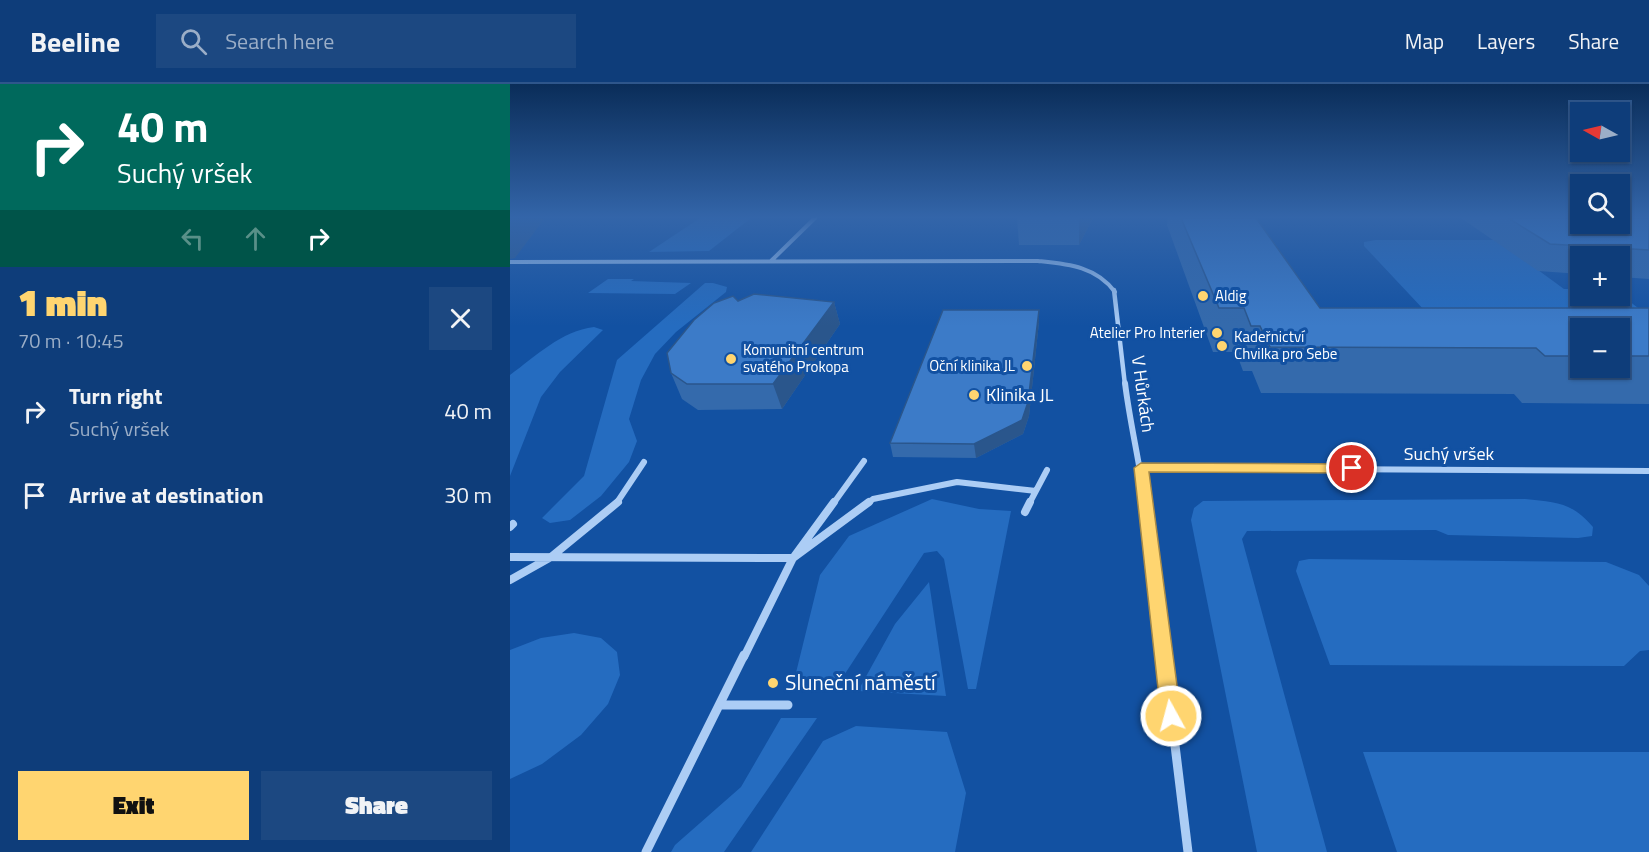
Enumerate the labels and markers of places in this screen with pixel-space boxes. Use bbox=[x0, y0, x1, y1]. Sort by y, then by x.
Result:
place label: Aldig bbox=[1215, 284, 1247, 307]
marker: Aldig bbox=[1196, 289, 1210, 303]
place label: Atelier Pro Interier bbox=[1090, 321, 1205, 344]
place label: Kadeřnictví Chvilka pro Sebe bbox=[1234, 325, 1337, 365]
marker: Atelier Pro Interier bbox=[1210, 326, 1224, 340]
place label: Komunitní centrum svatého Prokopa bbox=[743, 338, 864, 378]
marker: Kadeřnictví Chvilka pro Sebe bbox=[1215, 339, 1229, 353]
marker: Komunitní centrum svatého Prokopa bbox=[724, 352, 738, 366]
place label: Oční klinika JL bbox=[929, 354, 1015, 377]
marker: Oční klinika JL bbox=[1020, 359, 1034, 373]
place label: Klinika JL bbox=[986, 381, 1054, 408]
marker: Klinika JL bbox=[967, 388, 981, 402]
pin bbox=[1326, 442, 1377, 493]
place label: Sluneční náměstí bbox=[785, 666, 937, 698]
marker: Sluneční náměstí bbox=[766, 676, 780, 690]

